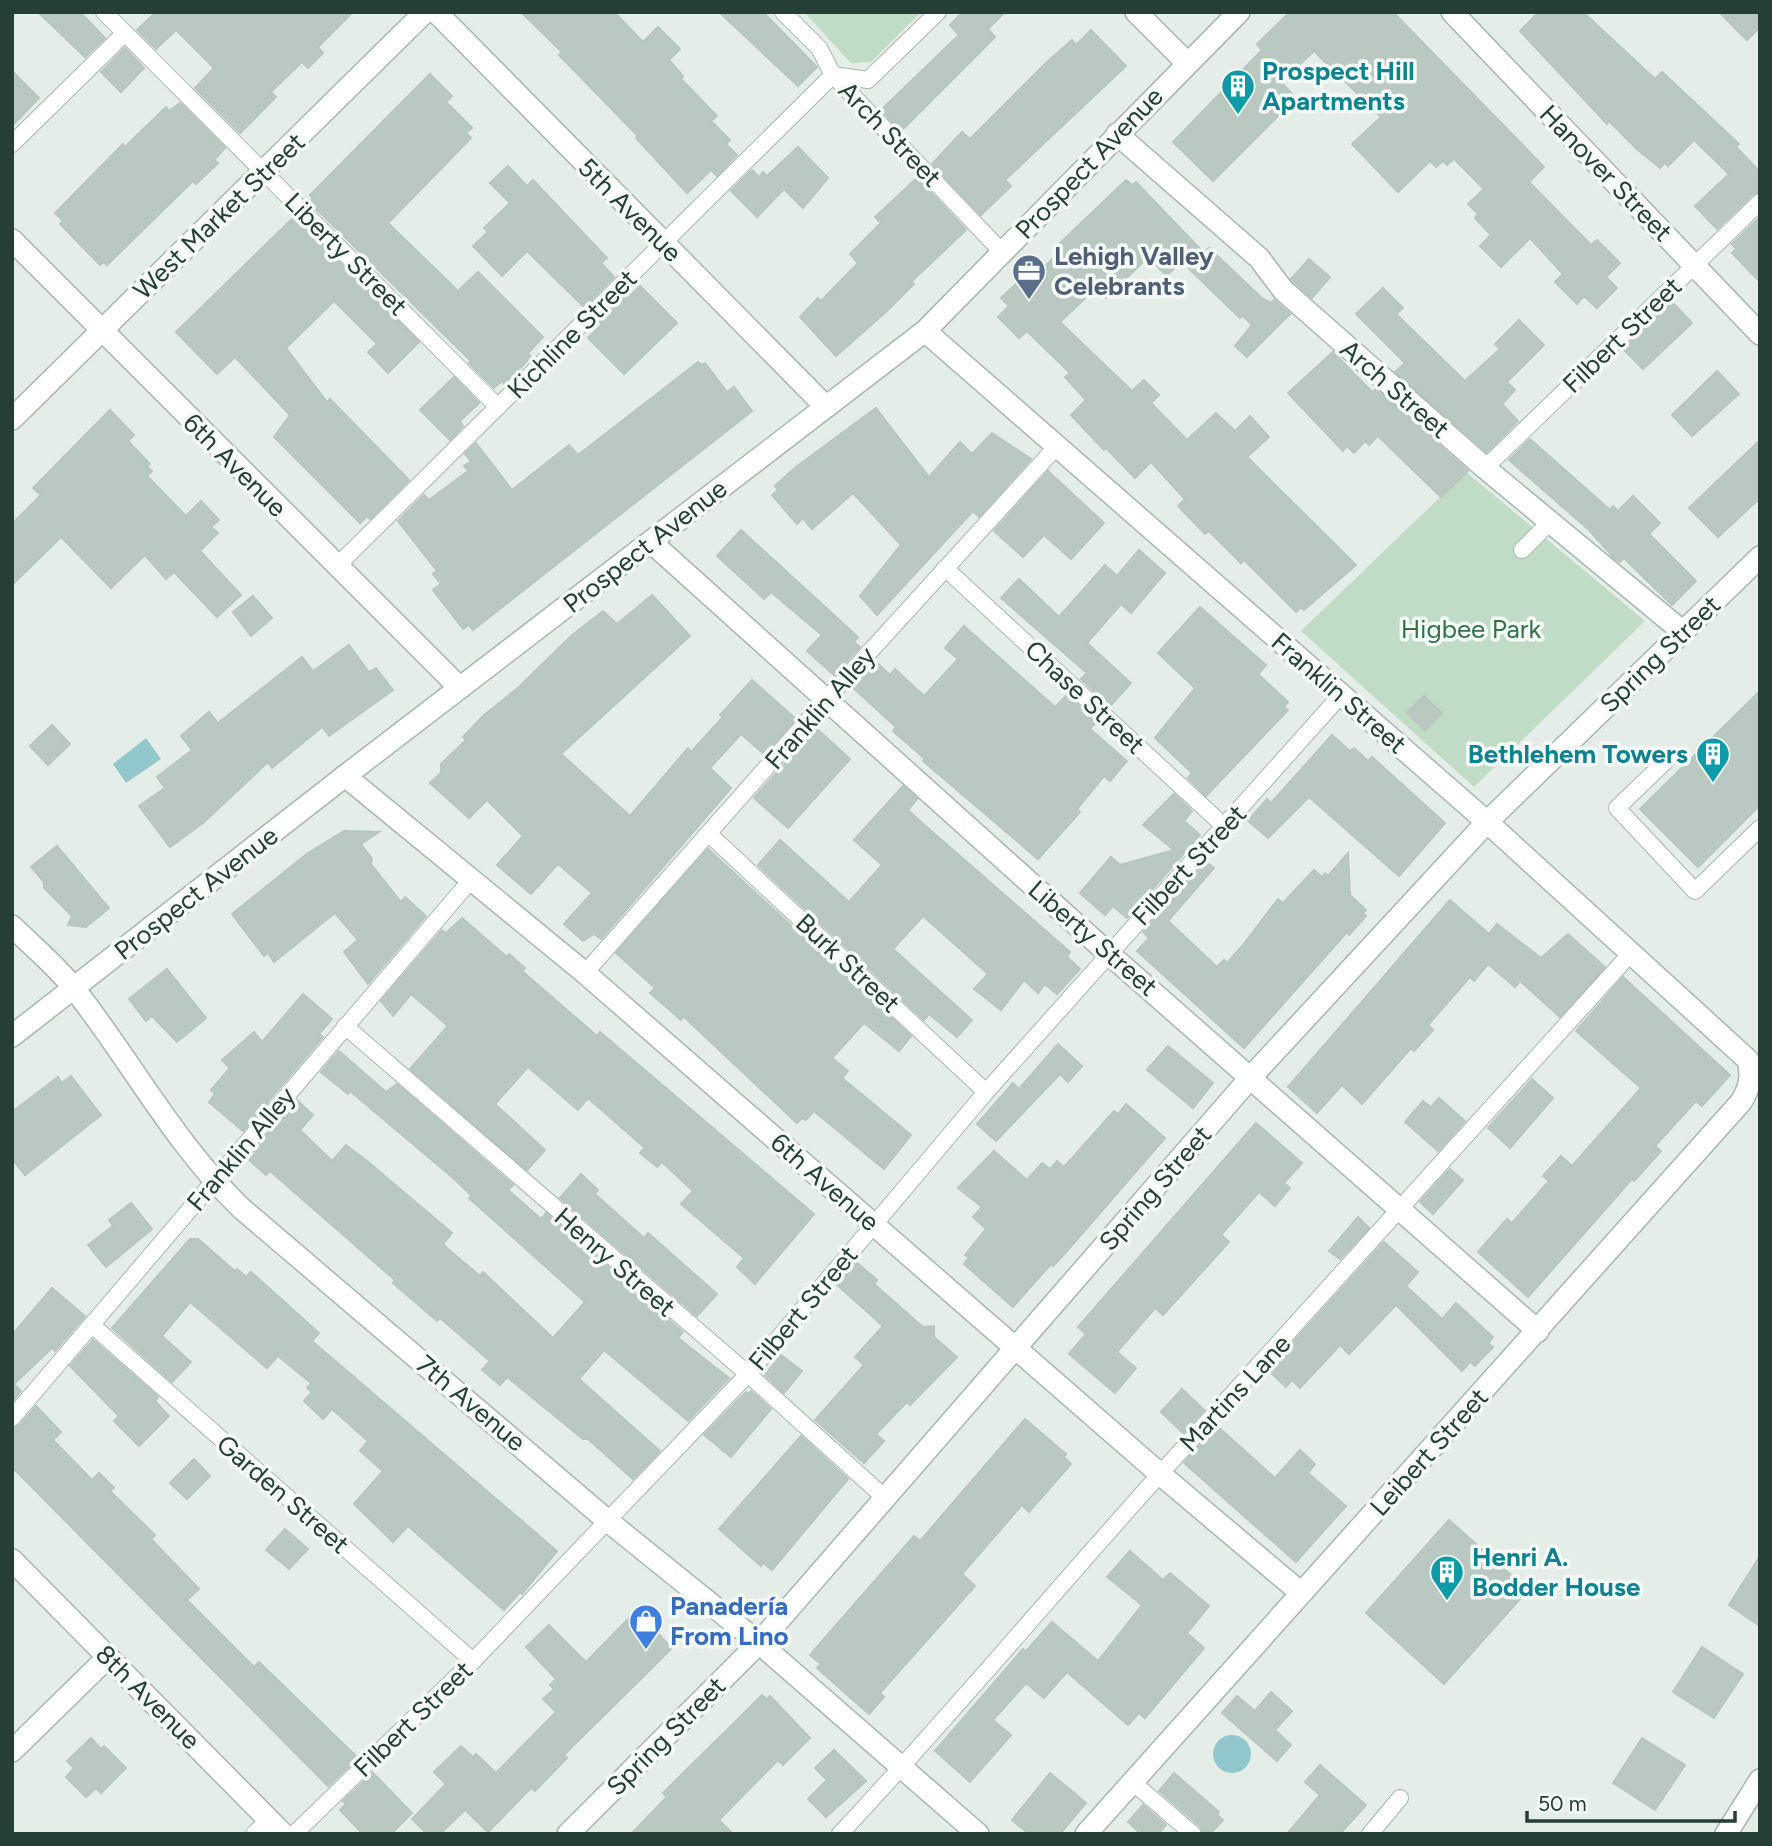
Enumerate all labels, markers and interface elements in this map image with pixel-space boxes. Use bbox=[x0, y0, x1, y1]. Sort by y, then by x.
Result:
place label: Prospect Hill Apartments bbox=[1262, 55, 1415, 117]
building icon: Prospect Hill Apartments bbox=[1219, 67, 1257, 116]
street label: Arch Street bbox=[832, 75, 948, 194]
street label: Prospect Avenue bbox=[1008, 80, 1170, 246]
street label: Hanover Street bbox=[1533, 98, 1679, 248]
street label: West Market Street bbox=[127, 126, 312, 306]
street label: 5th Avenue bbox=[571, 151, 689, 269]
street label: Liberty Street bbox=[278, 186, 414, 322]
place label: Lehigh Valley Celebrants bbox=[1054, 240, 1214, 302]
office icon: Lehigh Valley Celebrants bbox=[1010, 252, 1048, 301]
street label: Kichline Street bbox=[501, 262, 644, 405]
street label: Filbert Street bbox=[1556, 270, 1688, 400]
street label: Arch Street bbox=[1334, 333, 1456, 445]
street label: 6th Avenue bbox=[177, 407, 293, 523]
street label: Prospect Avenue bbox=[557, 472, 733, 620]
street label: Spring Street bbox=[1593, 588, 1727, 719]
park label: Higbee Park bbox=[1401, 613, 1542, 645]
street label: Franklin Street bbox=[1265, 626, 1413, 760]
street label: Chase Street bbox=[1018, 633, 1152, 761]
street label: Franklin Alley bbox=[758, 640, 882, 776]
building icon: Bethlehem Towers bbox=[1694, 735, 1732, 784]
place label: Bethlehem Towers bbox=[1468, 738, 1688, 770]
street label: Filbert Street bbox=[1125, 798, 1253, 932]
street label: Prospect Avenue bbox=[108, 819, 284, 967]
street label: Liberty Street bbox=[1022, 873, 1164, 1003]
street label: Burk Street bbox=[789, 907, 907, 1019]
street label: Franklin Alley bbox=[180, 1080, 302, 1218]
street label: Spring Street bbox=[1092, 1119, 1218, 1257]
street label: 6th Avenue bbox=[764, 1126, 886, 1238]
street label: Henry Street bbox=[548, 1201, 682, 1323]
street label: Filbert Street bbox=[742, 1239, 865, 1377]
street label: Martins Lane bbox=[1173, 1328, 1297, 1458]
street label: 7th Avenue bbox=[410, 1348, 532, 1458]
street label: Leibert Street bbox=[1363, 1381, 1495, 1523]
street label: Garden Street bbox=[210, 1428, 356, 1560]
place label: Henri A. Bodder House bbox=[1472, 1541, 1640, 1603]
building icon: Henri A. Bodder House bbox=[1428, 1553, 1466, 1602]
place label: Panadería From Lino bbox=[670, 1590, 789, 1652]
shop icon: Panadería From Lino bbox=[627, 1602, 665, 1651]
street label: 8th Avenue bbox=[89, 1638, 207, 1756]
street label: Filbert Street bbox=[347, 1654, 479, 1784]
street label: Spring Street bbox=[600, 1670, 732, 1802]
scale bar bbox=[1527, 1780, 1735, 1824]
text: 50 m bbox=[1538, 1791, 1587, 1816]

